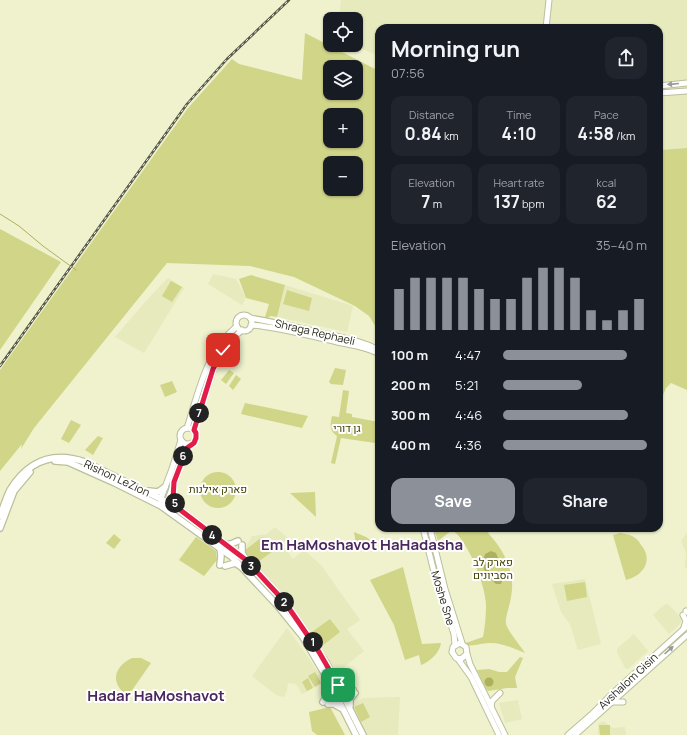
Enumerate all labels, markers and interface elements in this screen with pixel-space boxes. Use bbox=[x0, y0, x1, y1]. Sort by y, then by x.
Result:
map controls bbox=[323, 12, 363, 196]
button: locate bbox=[323, 12, 363, 52]
text: Morning run bbox=[391, 34, 520, 64]
button: share bbox=[605, 37, 647, 79]
button: layers bbox=[323, 60, 363, 100]
text: 07:56 bbox=[391, 64, 425, 82]
one-way arrow bbox=[667, 81, 679, 88]
text: Distance bbox=[409, 107, 454, 122]
text: Time bbox=[507, 107, 531, 122]
text: Pace bbox=[594, 107, 619, 122]
button: + bbox=[323, 108, 363, 148]
text: 0.84 bbox=[405, 122, 442, 145]
text: 4:10 bbox=[502, 122, 536, 145]
text: 4:58 bbox=[577, 122, 614, 145]
text: km bbox=[442, 128, 459, 143]
text: /km bbox=[614, 128, 635, 143]
button: − bbox=[323, 156, 363, 196]
text: Elevation bbox=[408, 175, 455, 190]
text: Heart rate bbox=[493, 175, 545, 190]
text: kcal bbox=[596, 175, 616, 190]
text: 7 bbox=[421, 190, 430, 213]
text: 137 bbox=[494, 190, 520, 213]
text: 62 bbox=[596, 190, 617, 213]
text: m bbox=[430, 196, 442, 211]
text: bpm bbox=[520, 196, 544, 211]
text: Elevation bbox=[391, 236, 446, 254]
text: 35–40 m bbox=[596, 236, 647, 254]
street label: Shraga Rephaeli bbox=[274, 315, 357, 348]
pin bbox=[206, 333, 240, 367]
icon: check bbox=[212, 339, 234, 361]
text: 100 m bbox=[391, 346, 428, 364]
text: 4:47 bbox=[455, 346, 481, 364]
text: 200 m bbox=[391, 376, 430, 394]
text: 5:21 bbox=[455, 376, 479, 394]
pin: 7 bbox=[189, 403, 209, 423]
text: 7 bbox=[196, 405, 202, 420]
text: 300 m bbox=[391, 406, 430, 424]
text: 4:46 bbox=[455, 406, 482, 424]
park label: גן דורי bbox=[333, 420, 361, 435]
text: 400 m bbox=[391, 436, 430, 454]
text: 4:36 bbox=[455, 436, 482, 454]
pin: 6 bbox=[173, 446, 193, 466]
text: 6 bbox=[180, 448, 186, 463]
street label: Rishon LeZion bbox=[82, 456, 153, 499]
button: Save bbox=[391, 478, 515, 524]
button: Share bbox=[523, 478, 647, 524]
park label: פארק אילנות bbox=[189, 481, 247, 496]
pin: 5 bbox=[165, 493, 185, 513]
text: 5 bbox=[172, 495, 178, 510]
pin: 4 bbox=[202, 525, 222, 545]
text: 4 bbox=[209, 527, 215, 542]
district label: Em HaMoshavot HaHadasha bbox=[261, 534, 463, 555]
park label: פארק לב הסביונים bbox=[473, 554, 513, 582]
pin: 3 bbox=[241, 556, 261, 576]
text: 3 bbox=[248, 558, 254, 573]
street label: Moshe Sne bbox=[428, 569, 459, 628]
pin: 2 bbox=[274, 592, 294, 612]
text: 2 bbox=[281, 594, 287, 609]
pin: 1 bbox=[303, 632, 323, 652]
text: 1 bbox=[311, 634, 315, 649]
one-way arrow bbox=[664, 646, 675, 655]
street label: Avshalom Gisin bbox=[595, 649, 661, 712]
pin bbox=[321, 668, 355, 702]
icon: arrive bbox=[327, 674, 349, 696]
district label: Hadar HaMoshavot bbox=[87, 685, 225, 706]

